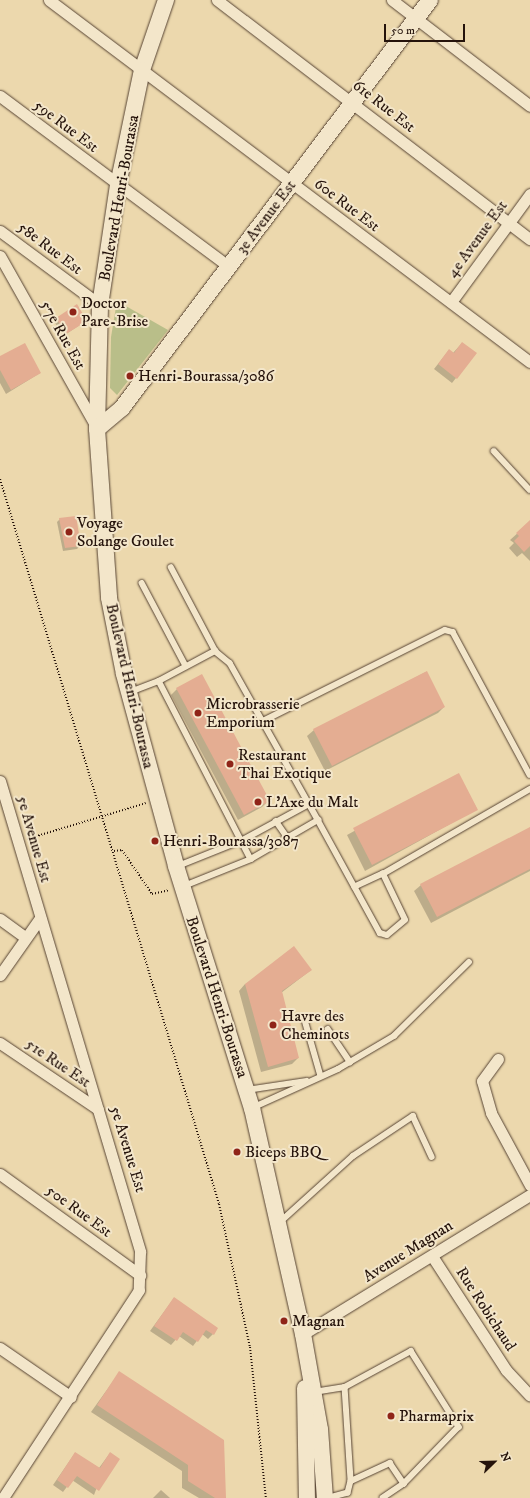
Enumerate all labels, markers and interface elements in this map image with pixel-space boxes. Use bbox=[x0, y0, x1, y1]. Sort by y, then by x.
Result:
scale bar bbox=[386, 16, 467, 42]
text: 50 m bbox=[391, 23, 415, 38]
street label: 61e Rue Est bbox=[349, 76, 419, 136]
street label: 59e Rue Est bbox=[30, 95, 102, 157]
street label: Boulevard Henri-Bourassa bbox=[95, 113, 143, 283]
street label: 60e Rue Est bbox=[310, 174, 384, 236]
street label: 3e Avenue Est bbox=[232, 176, 300, 258]
street label: 4e Avenue Est bbox=[443, 197, 511, 281]
street label: 58e Rue Est bbox=[14, 217, 86, 279]
place label: Doctor Pare-Brise bbox=[81, 293, 148, 331]
street label: 57e Rue Est bbox=[36, 297, 90, 373]
marker: Doctor Pare-Brise bbox=[68, 307, 78, 317]
place label: Henri-Bourassa/3086 bbox=[138, 366, 274, 386]
marker: Henri-Bourassa/3086 bbox=[125, 371, 135, 381]
place label: Voyage Solange Goulet bbox=[77, 513, 174, 551]
marker: Voyage Solange Goulet bbox=[64, 527, 74, 537]
street label: Boulevard Henri-Bourassa bbox=[102, 602, 158, 770]
place label: Microbrasserie Emporium bbox=[206, 694, 300, 732]
marker: Microbrasserie Emporium bbox=[193, 708, 203, 718]
place label: Restaurant Thai Exotique bbox=[238, 745, 331, 783]
marker: Restaurant Thai Exotique bbox=[225, 759, 235, 769]
place label: L'Axe du Malt bbox=[266, 792, 358, 812]
street label: 5e Avenue Est bbox=[12, 793, 56, 885]
marker: L'Axe du Malt bbox=[253, 797, 263, 807]
place label: Henri-Bourassa/3087 bbox=[163, 831, 299, 851]
marker: Henri-Bourassa/3087 bbox=[150, 836, 160, 846]
street label: Boulevard Henri-Bourassa bbox=[182, 914, 252, 1080]
place label: Havre des Cheminots bbox=[281, 1006, 349, 1044]
marker: Havre des Cheminots bbox=[268, 1020, 278, 1030]
street label: 51e Rue Est bbox=[22, 1034, 94, 1092]
street label: 5e Avenue Est bbox=[106, 1103, 150, 1195]
place label: Biceps BBQ bbox=[245, 1142, 322, 1162]
marker: Biceps BBQ bbox=[232, 1147, 242, 1157]
street label: 50e Rue Est bbox=[42, 1181, 116, 1241]
street label: Avenue Magnan bbox=[360, 1216, 456, 1286]
street label: Rue Robichaud bbox=[452, 1263, 520, 1355]
place label: Magnan bbox=[292, 1311, 345, 1331]
marker: Magnan bbox=[279, 1316, 289, 1326]
place label: Pharmaprix bbox=[399, 1406, 474, 1426]
marker: Pharmaprix bbox=[386, 1411, 396, 1421]
north arrow bbox=[474, 1442, 514, 1482]
text: N bbox=[497, 1450, 513, 1464]

